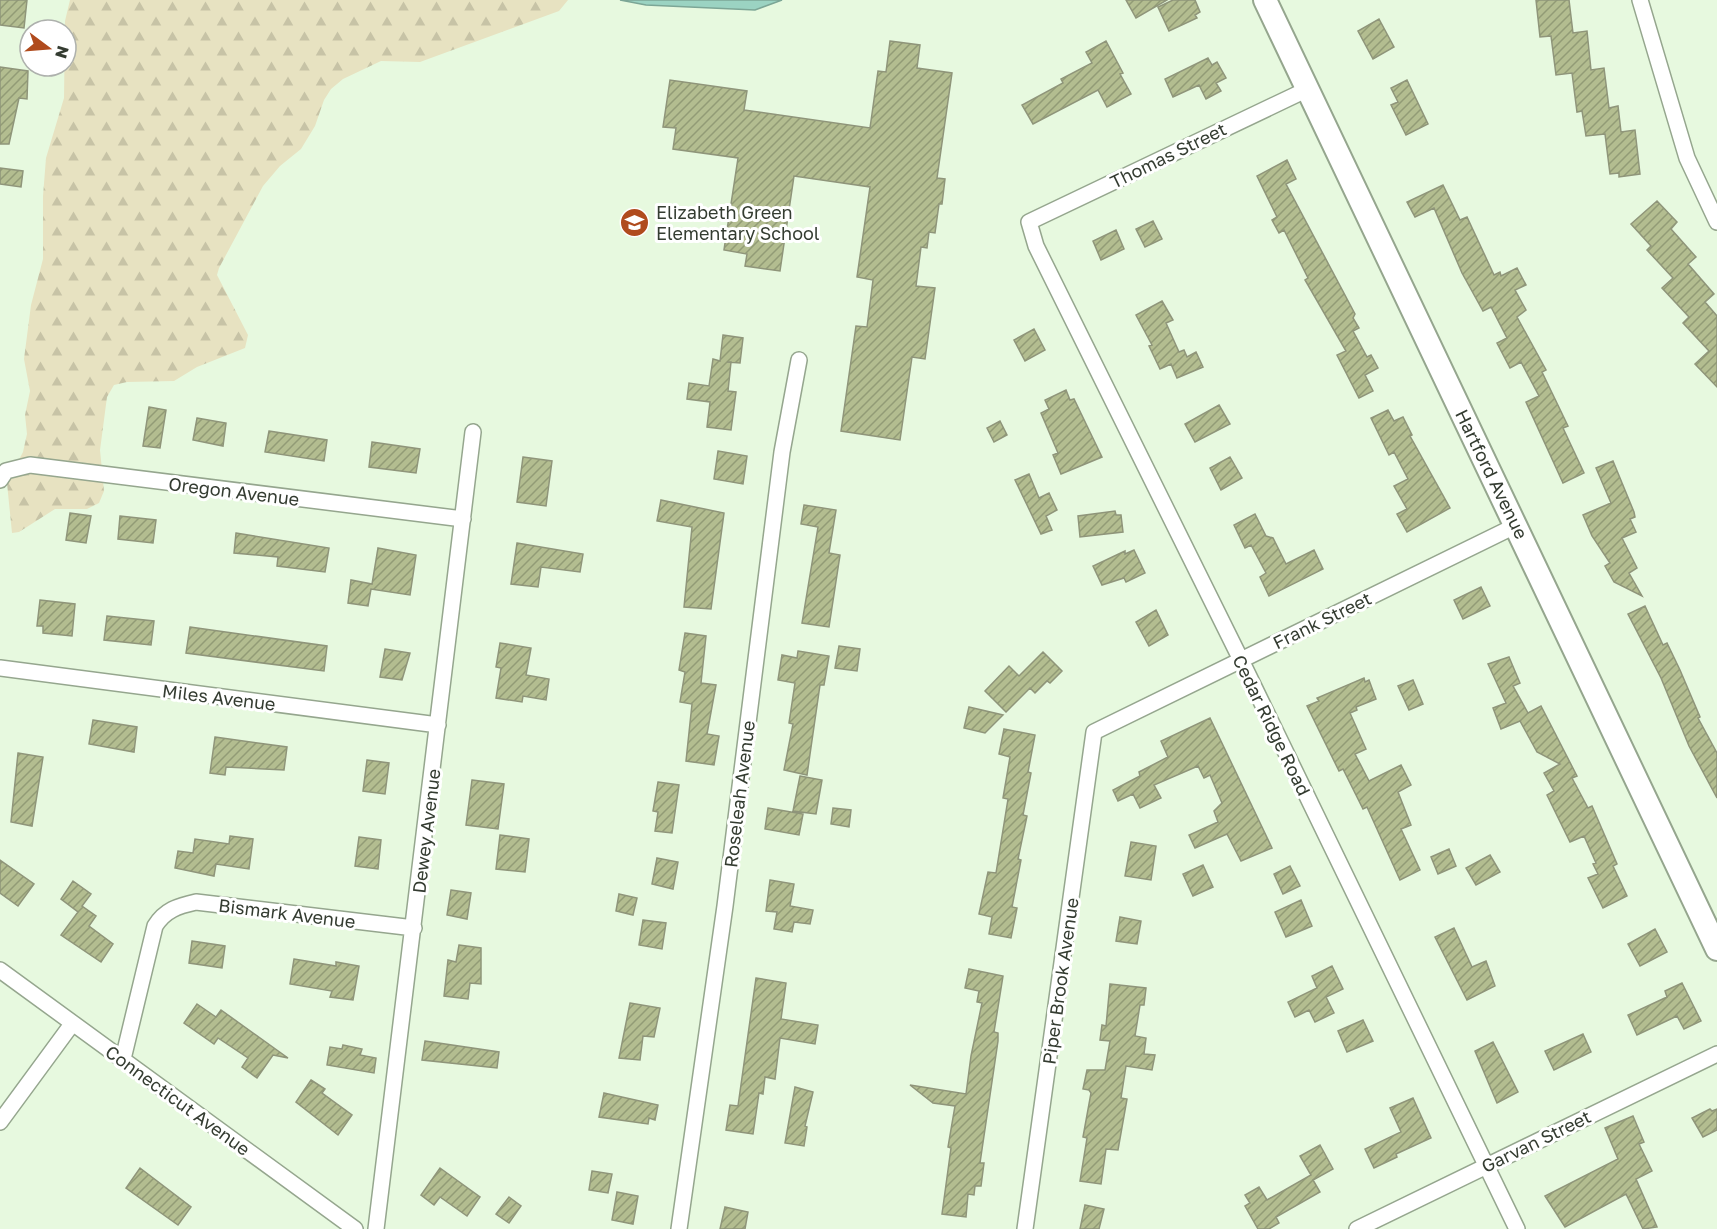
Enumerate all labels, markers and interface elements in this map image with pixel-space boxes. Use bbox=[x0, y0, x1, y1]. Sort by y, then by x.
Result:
north arrow bbox=[18, 18, 78, 78]
text: N bbox=[51, 44, 74, 61]
street label: Thomas Street bbox=[1106, 117, 1230, 193]
place label: Elizabeth Green Elementary School bbox=[656, 201, 820, 244]
school or university icon: Elizabeth Green Elementary School bbox=[619, 206, 651, 238]
street label: Hartford Avenue bbox=[1451, 406, 1533, 542]
street label: Oregon Avenue bbox=[167, 472, 301, 510]
street label: Frank Street bbox=[1269, 587, 1375, 653]
street label: Cedar Ridge Road bbox=[1228, 651, 1316, 799]
street label: Miles Avenue bbox=[161, 679, 277, 715]
street label: Roseleah Avenue bbox=[719, 719, 759, 869]
street label: Dewey Avenue bbox=[407, 767, 445, 895]
street label: Bismark Avenue bbox=[217, 894, 357, 932]
street label: Piper Brook Avenue bbox=[1037, 896, 1083, 1066]
street label: Connecticut Avenue bbox=[101, 1040, 255, 1160]
street label: Garvan Street bbox=[1478, 1105, 1594, 1177]

